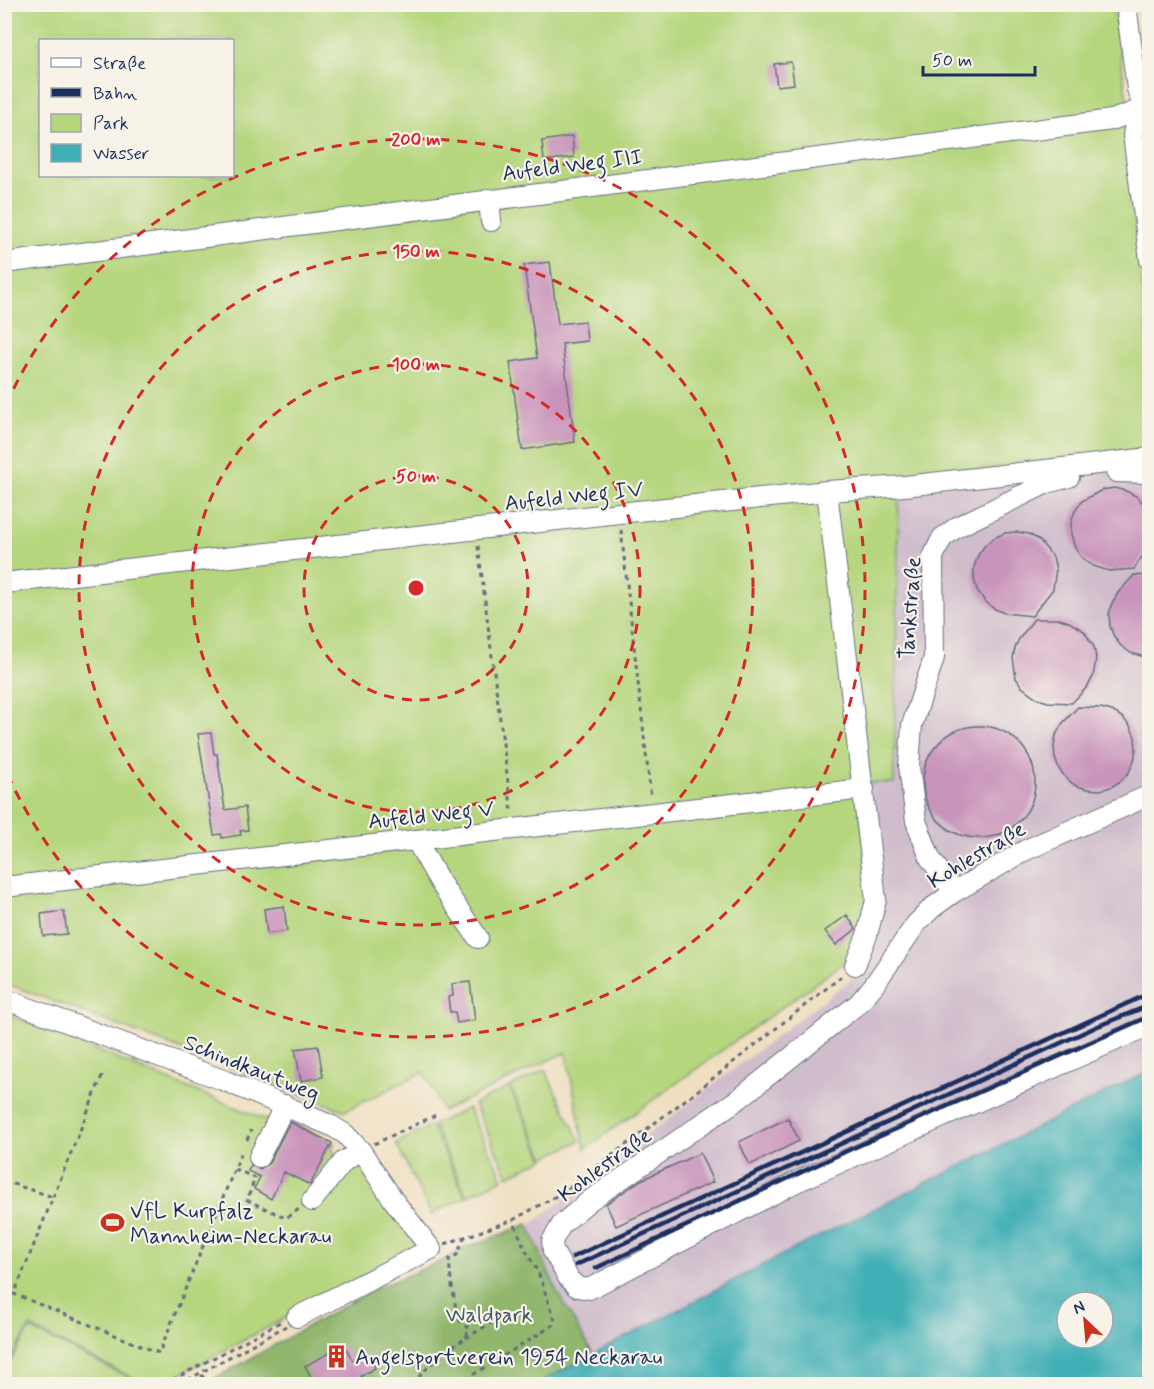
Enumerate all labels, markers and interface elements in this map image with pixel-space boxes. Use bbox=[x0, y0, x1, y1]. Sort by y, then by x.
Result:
legend bbox=[39, 39, 234, 177]
scale bar bbox=[923, 39, 1036, 77]
text: 50 m bbox=[932, 49, 972, 73]
text: Straße bbox=[93, 52, 146, 76]
text: Bahn bbox=[93, 82, 137, 106]
text: Park bbox=[93, 112, 129, 136]
text: 200 m bbox=[391, 128, 441, 152]
text: Wasser bbox=[93, 142, 150, 166]
street label: Aufeld Weg III bbox=[500, 143, 644, 191]
text: 150 m bbox=[392, 240, 440, 264]
text: 100 m bbox=[392, 353, 440, 377]
text: 50 m bbox=[396, 465, 436, 489]
street label: Aufeld Weg IV bbox=[503, 476, 646, 521]
street label: Tankstraße bbox=[893, 556, 929, 660]
centre of rings bbox=[406, 578, 426, 598]
street label: Aufeld Weg V bbox=[367, 795, 496, 840]
street label: Kohlestraße bbox=[923, 815, 1031, 896]
street label: Schindkautweg bbox=[178, 1029, 323, 1112]
street label: Kohlestraße bbox=[553, 1122, 658, 1209]
place label: VfL Kurpfalz Mannheim-Neckarau bbox=[130, 1198, 332, 1251]
sports icon: VfL Kurpfalz Mannheim-Neckarau bbox=[99, 1210, 125, 1236]
north arrow bbox=[1055, 1290, 1115, 1350]
text: N bbox=[1070, 1296, 1088, 1320]
park label: Waldpark bbox=[446, 1302, 533, 1330]
building icon: Angelsportverein 1954 Neckarau bbox=[324, 1343, 350, 1369]
place label: Angelsportverein 1954 Neckarau bbox=[355, 1344, 663, 1375]

